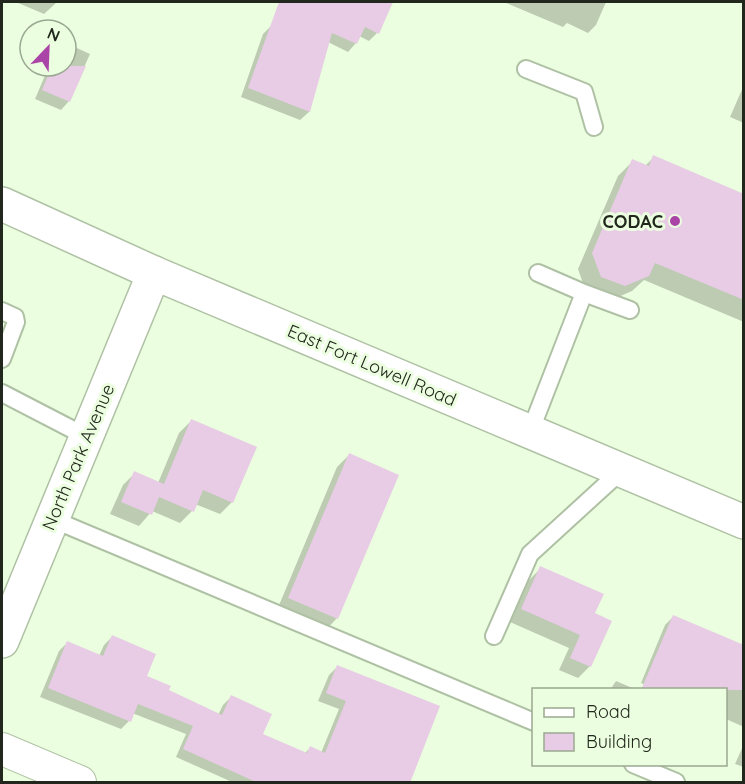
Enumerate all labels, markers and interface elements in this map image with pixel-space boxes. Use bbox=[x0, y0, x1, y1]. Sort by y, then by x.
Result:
north arrow bbox=[18, 18, 78, 78]
text: N bbox=[45, 23, 63, 46]
place label: CODAC bbox=[603, 210, 663, 233]
marker: CODAC bbox=[668, 214, 682, 228]
street label: East Fort Lowell Road bbox=[284, 319, 460, 411]
street label: North Park Avenue bbox=[37, 380, 119, 534]
legend bbox=[532, 688, 727, 766]
text: Road bbox=[586, 700, 631, 723]
text: Building bbox=[586, 730, 652, 753]

